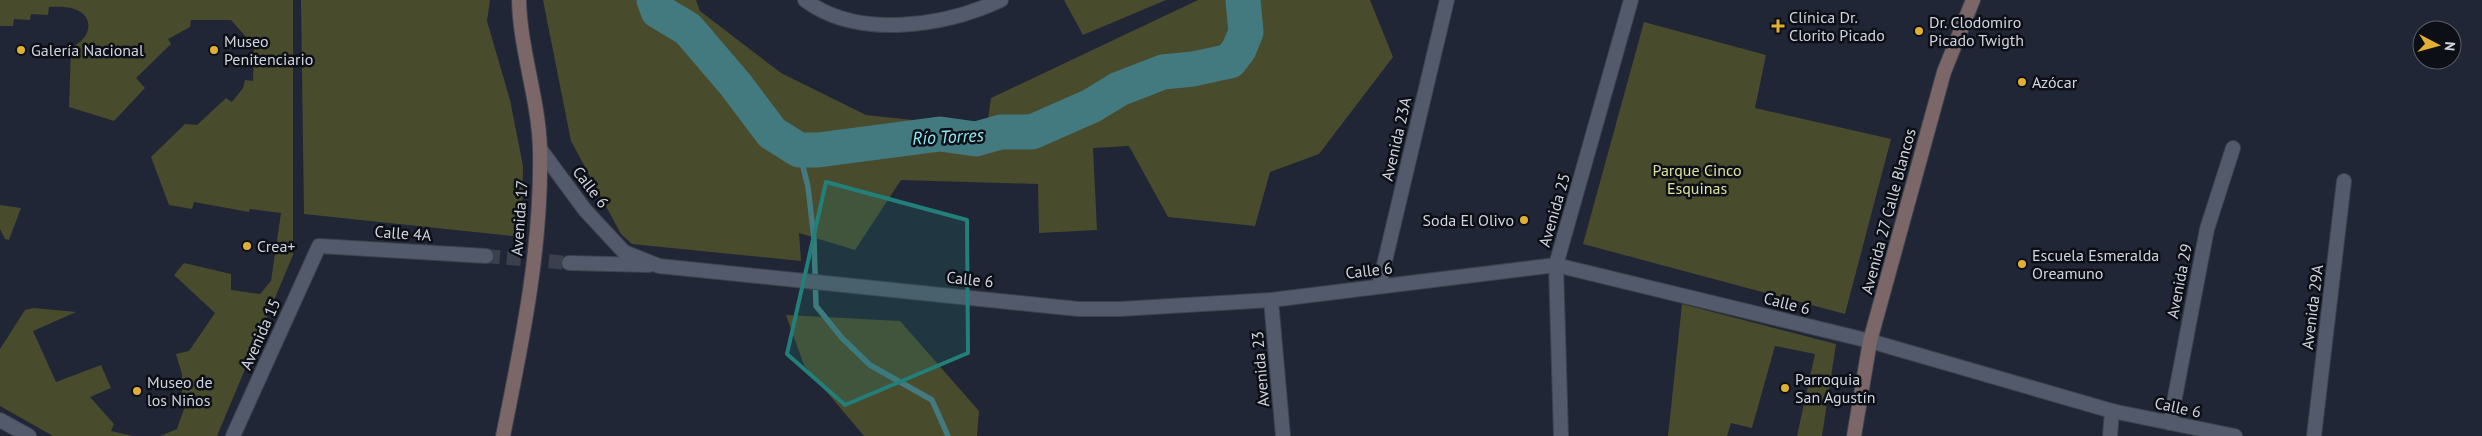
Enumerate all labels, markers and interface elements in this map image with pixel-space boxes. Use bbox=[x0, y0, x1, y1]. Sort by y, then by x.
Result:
place label: Clínica Dr. Clorito Picado bbox=[1789, 7, 1885, 45]
place label: Dr. Clodomiro Picado Twigth bbox=[1929, 12, 2024, 50]
marker: Clínica Dr. Clorito Picado bbox=[1771, 19, 1785, 33]
north arrow bbox=[2412, 20, 2462, 70]
marker: Dr. Clodomiro Picado Twigth bbox=[1913, 25, 1925, 37]
place label: Museo Penitenciario bbox=[224, 31, 313, 69]
place label: Galería Nacional bbox=[31, 40, 144, 60]
text: N bbox=[2440, 41, 2459, 52]
marker: Galería Nacional bbox=[15, 44, 27, 56]
marker: Museo Penitenciario bbox=[208, 44, 220, 56]
place label: Azócar bbox=[2032, 72, 2078, 92]
marker: Azócar bbox=[2016, 76, 2028, 88]
street label: Avenida 23A bbox=[1377, 95, 1415, 183]
water label: Río Torres bbox=[912, 123, 985, 150]
street label: Avenida 27 Calle Blancos bbox=[1856, 126, 1920, 296]
park label: Parque Cinco Esquinas bbox=[1653, 160, 1741, 198]
street label: Calle 6 bbox=[569, 162, 613, 212]
street label: Avenida 25 bbox=[1534, 171, 1574, 249]
street label: Avenida 17 bbox=[506, 180, 532, 256]
place label: Soda El Olivo bbox=[1423, 210, 1514, 230]
marker: Soda El Olivo bbox=[1518, 214, 1530, 226]
street label: Calle 4A bbox=[374, 221, 433, 245]
place label: Crea+ bbox=[257, 236, 295, 256]
marker: Crea+ bbox=[241, 240, 253, 252]
street label: Avenida 29 bbox=[2162, 242, 2196, 320]
place label: Escuela Esmeralda Oreamuno bbox=[2032, 245, 2159, 283]
street label: Calle 6 bbox=[1344, 257, 1394, 283]
marker: Escuela Esmeralda Oreamuno bbox=[2016, 258, 2028, 270]
street label: Avenida 29A bbox=[2297, 263, 2327, 350]
street label: Calle 6 bbox=[945, 267, 995, 291]
street label: Calle 6 bbox=[1762, 288, 1812, 318]
street label: Avenida 15 bbox=[235, 295, 285, 373]
street label: Avenida 23 bbox=[1247, 330, 1273, 408]
place label: Parroquia San Agustín bbox=[1795, 369, 1876, 407]
place label: Museo de los Niños bbox=[147, 372, 213, 410]
marker: Parroquia San Agustín bbox=[1779, 382, 1791, 394]
marker: Museo de los Niños bbox=[131, 385, 143, 397]
street label: Calle 6 bbox=[2153, 392, 2203, 422]

